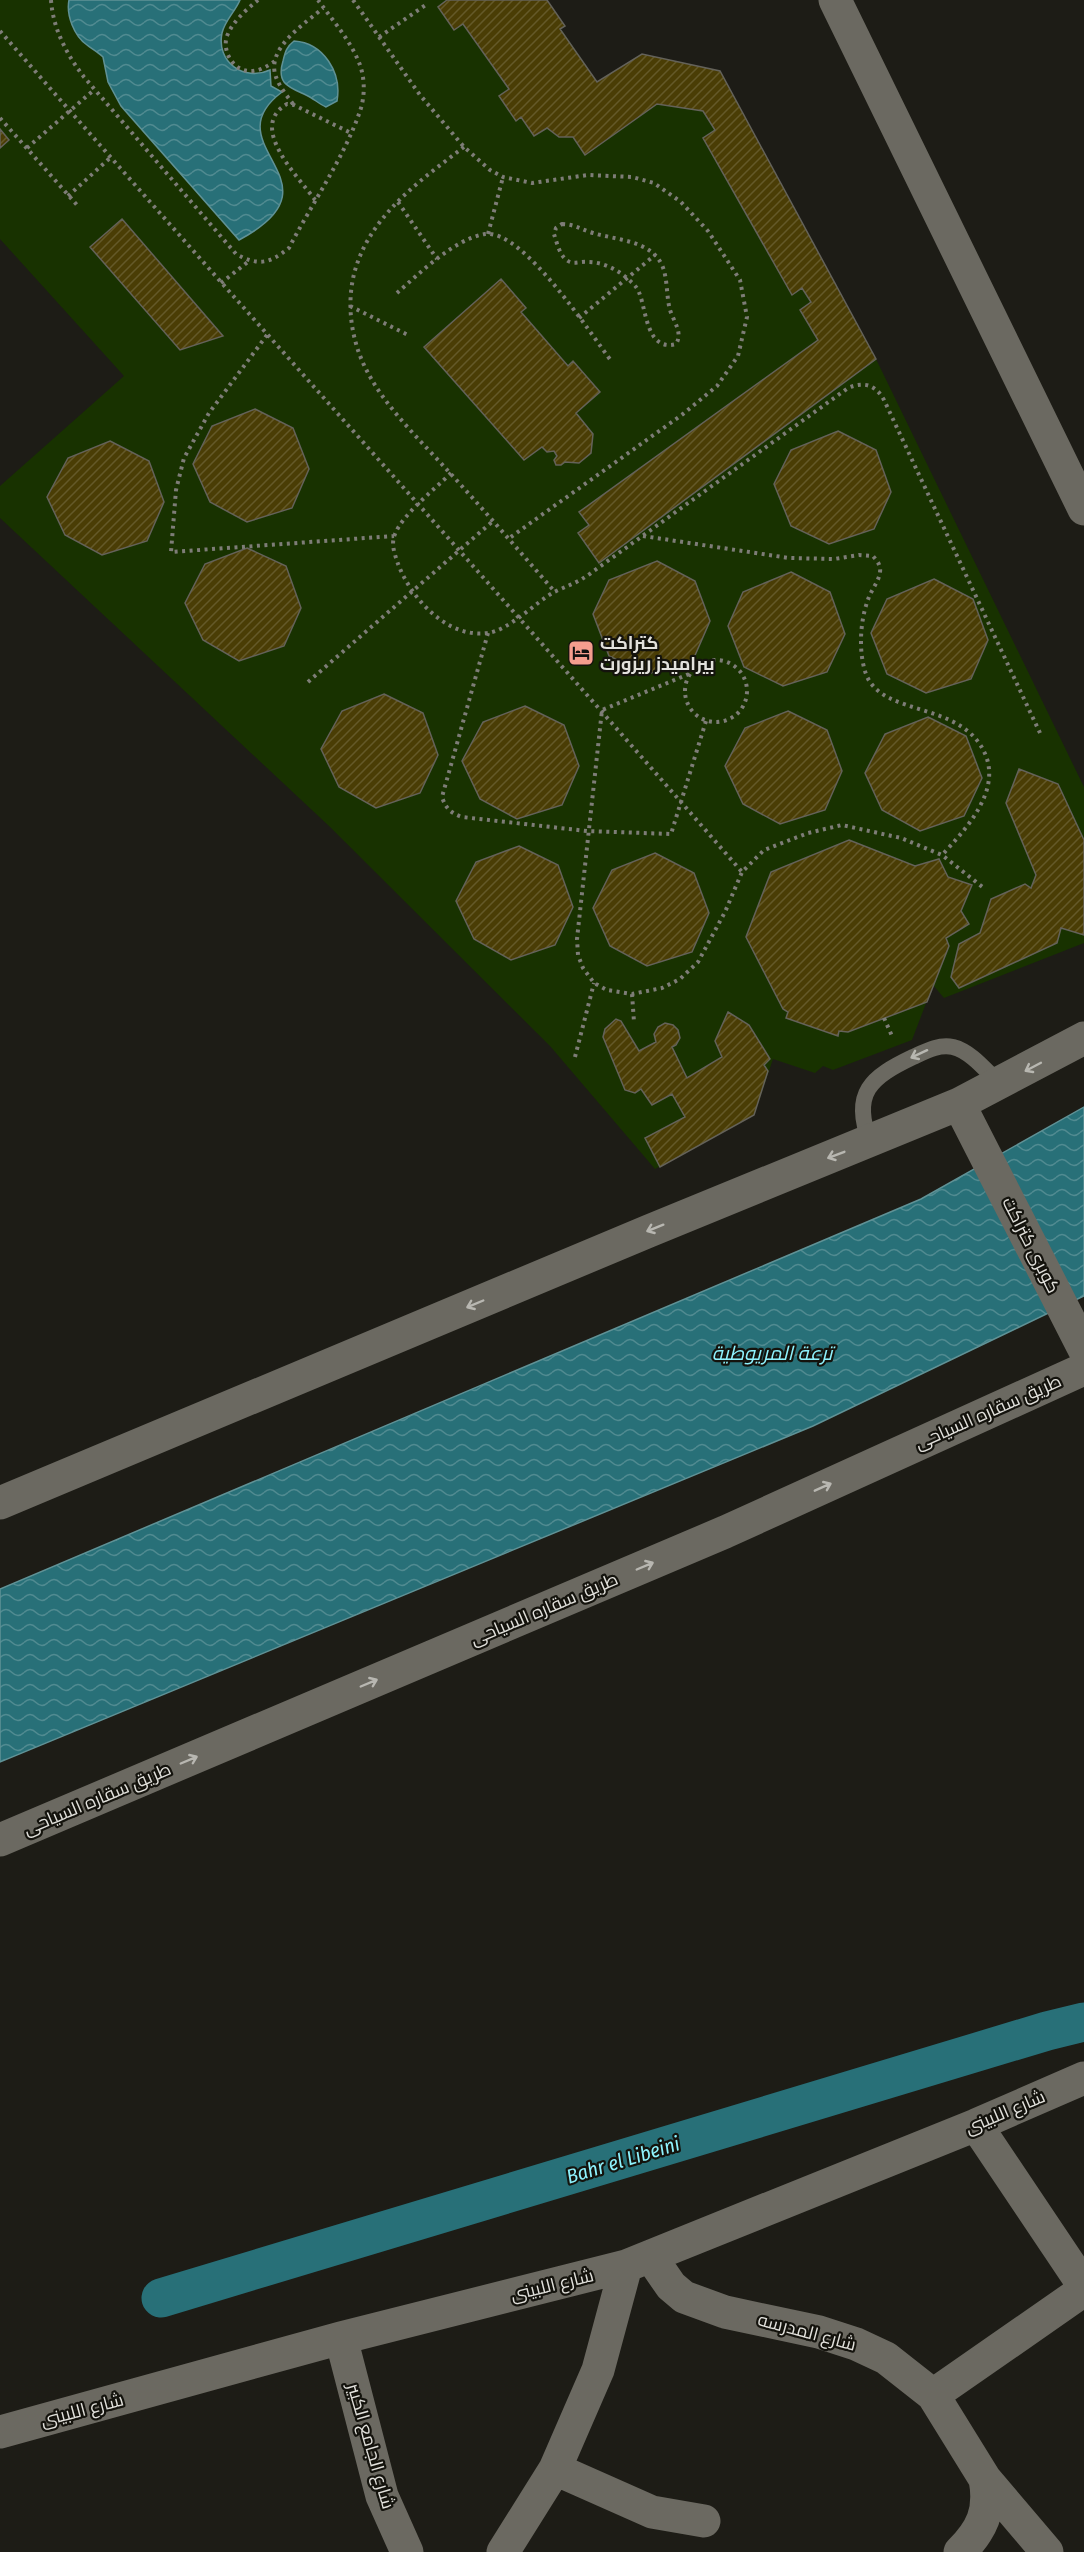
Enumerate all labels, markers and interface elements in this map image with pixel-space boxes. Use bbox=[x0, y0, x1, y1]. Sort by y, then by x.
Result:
place label: كتراكت بيراميدز ريزورت bbox=[600, 632, 715, 675]
hotel icon: كتراكت بيراميدز ريزورت bbox=[566, 638, 596, 668]
one-way arrow bbox=[910, 1049, 928, 1061]
one-way arrow bbox=[1025, 1061, 1042, 1073]
one-way arrow bbox=[827, 1150, 846, 1161]
street label: كوبرى كتراكت bbox=[997, 1193, 1065, 1297]
one-way arrow bbox=[647, 1223, 665, 1234]
one-way arrow bbox=[467, 1299, 485, 1310]
water label: ترعة المريوطية bbox=[712, 1341, 836, 1365]
street label: طريق سقاره السياحى bbox=[911, 1370, 1065, 1455]
one-way arrow bbox=[814, 1481, 832, 1492]
one-way arrow bbox=[635, 1560, 653, 1571]
street label: طريق سقاره السياحى bbox=[467, 1568, 622, 1651]
one-way arrow bbox=[359, 1677, 377, 1689]
one-way arrow bbox=[179, 1754, 198, 1765]
street label: طريق سقاره السياحى bbox=[20, 1758, 175, 1841]
street label: شارع اللبينى bbox=[962, 2085, 1049, 2140]
water label: Bahr el Libeini bbox=[564, 2131, 682, 2189]
street label: شارع اللبينى bbox=[508, 2264, 596, 2307]
street label: شارع المدرسه bbox=[755, 2308, 858, 2357]
street label: شارع الجامع الكبير bbox=[341, 2380, 399, 2512]
street label: شارع اللبينى bbox=[38, 2388, 126, 2433]

